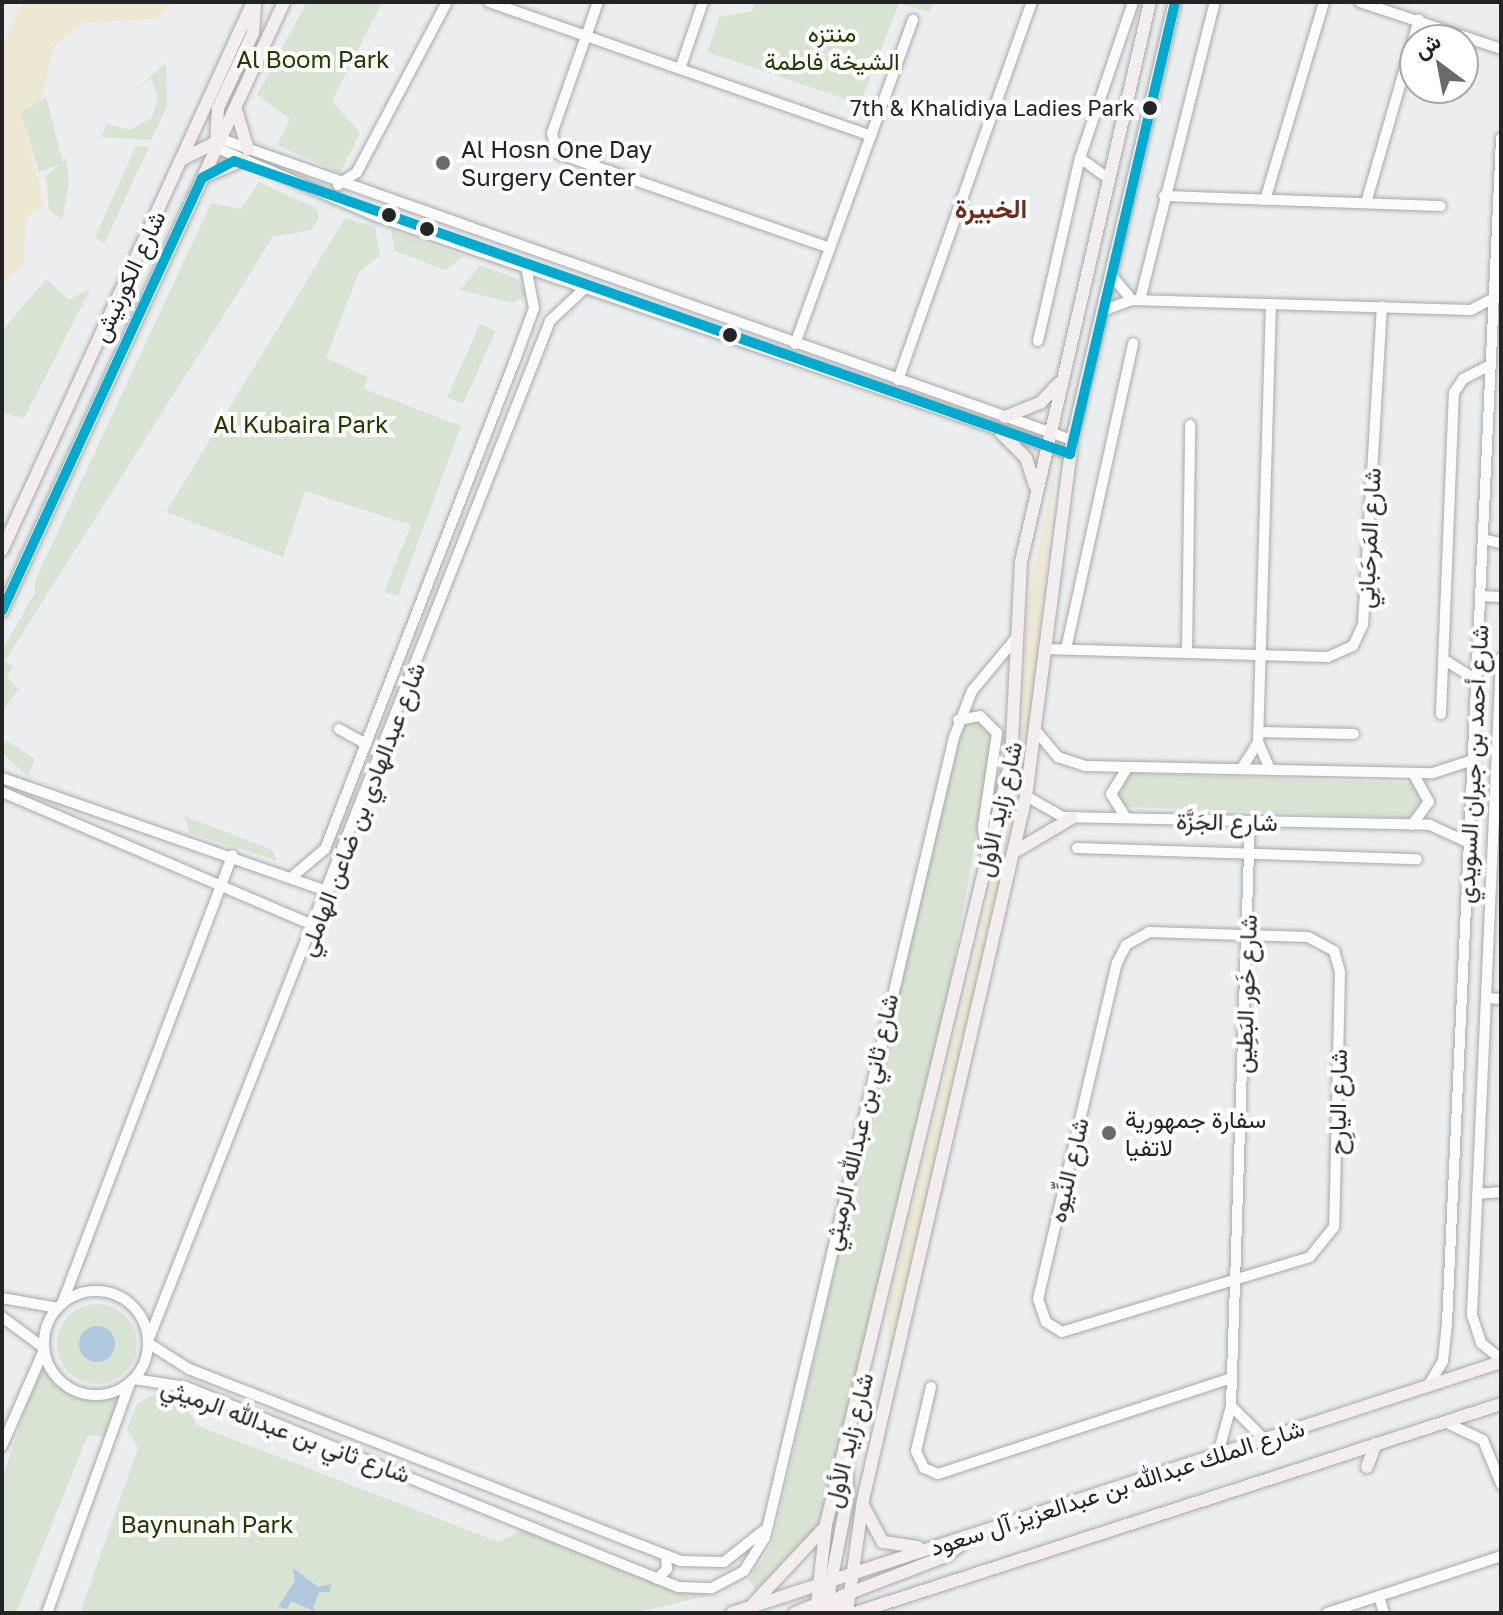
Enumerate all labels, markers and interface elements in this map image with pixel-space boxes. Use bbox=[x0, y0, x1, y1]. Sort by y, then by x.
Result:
park label: منتزه الشيخة فاطمة bbox=[764, 19, 900, 75]
north arrow bbox=[1399, 24, 1479, 104]
text: ش bbox=[1409, 26, 1445, 63]
park label: Al Boom Park bbox=[236, 45, 390, 73]
place label: 7th & Khalidiya Ladies Park bbox=[850, 95, 1135, 121]
marker: 7th & Khalidiya Ladies Park bbox=[1142, 100, 1158, 116]
place label: Al Hosn One Day Surgery Center bbox=[461, 135, 652, 191]
marker: Al Hosn One Day Surgery Center bbox=[432, 152, 454, 174]
district label: الخبيرة bbox=[955, 193, 1027, 225]
street label: شارع الكورنيش bbox=[85, 206, 171, 346]
unlabelled marker bbox=[381, 207, 397, 223]
unlabelled marker bbox=[419, 221, 435, 237]
unlabelled marker bbox=[722, 327, 738, 343]
park label: Al Kubaira Park bbox=[213, 410, 389, 438]
street label: شارع المَرحَبانِي bbox=[1350, 467, 1386, 609]
street label: شارع أحمد بن جبران السويدي bbox=[1450, 624, 1494, 904]
street label: شارع عبدالهادي بن ضاعن الهاملي bbox=[292, 658, 430, 960]
street label: شارع زايد الأول bbox=[968, 739, 1028, 879]
street label: شارع الجَزَّة bbox=[1176, 806, 1278, 836]
street label: شارع خَور البَطِين bbox=[1228, 914, 1262, 1074]
street label: شارع ثاني بن عبدالله الرميثي bbox=[816, 991, 904, 1253]
street label: شارع اليارِح bbox=[1322, 1049, 1352, 1155]
place label: سفارة جمهورية لاتفيا bbox=[1125, 1105, 1266, 1161]
street label: شارع النِّيوه bbox=[1042, 1115, 1094, 1225]
marker: سفارة جمهورية لاتفيا bbox=[1100, 1124, 1118, 1142]
street label: شارع زايد الأول bbox=[817, 1370, 879, 1510]
street label: شارع ثاني بن عبدالله الرميثي bbox=[158, 1372, 414, 1488]
street label: شارع الملك عبدالله بن عبدالعزيز آل سعود bbox=[926, 1413, 1308, 1561]
park label: Baynunah Park bbox=[121, 1510, 293, 1538]

